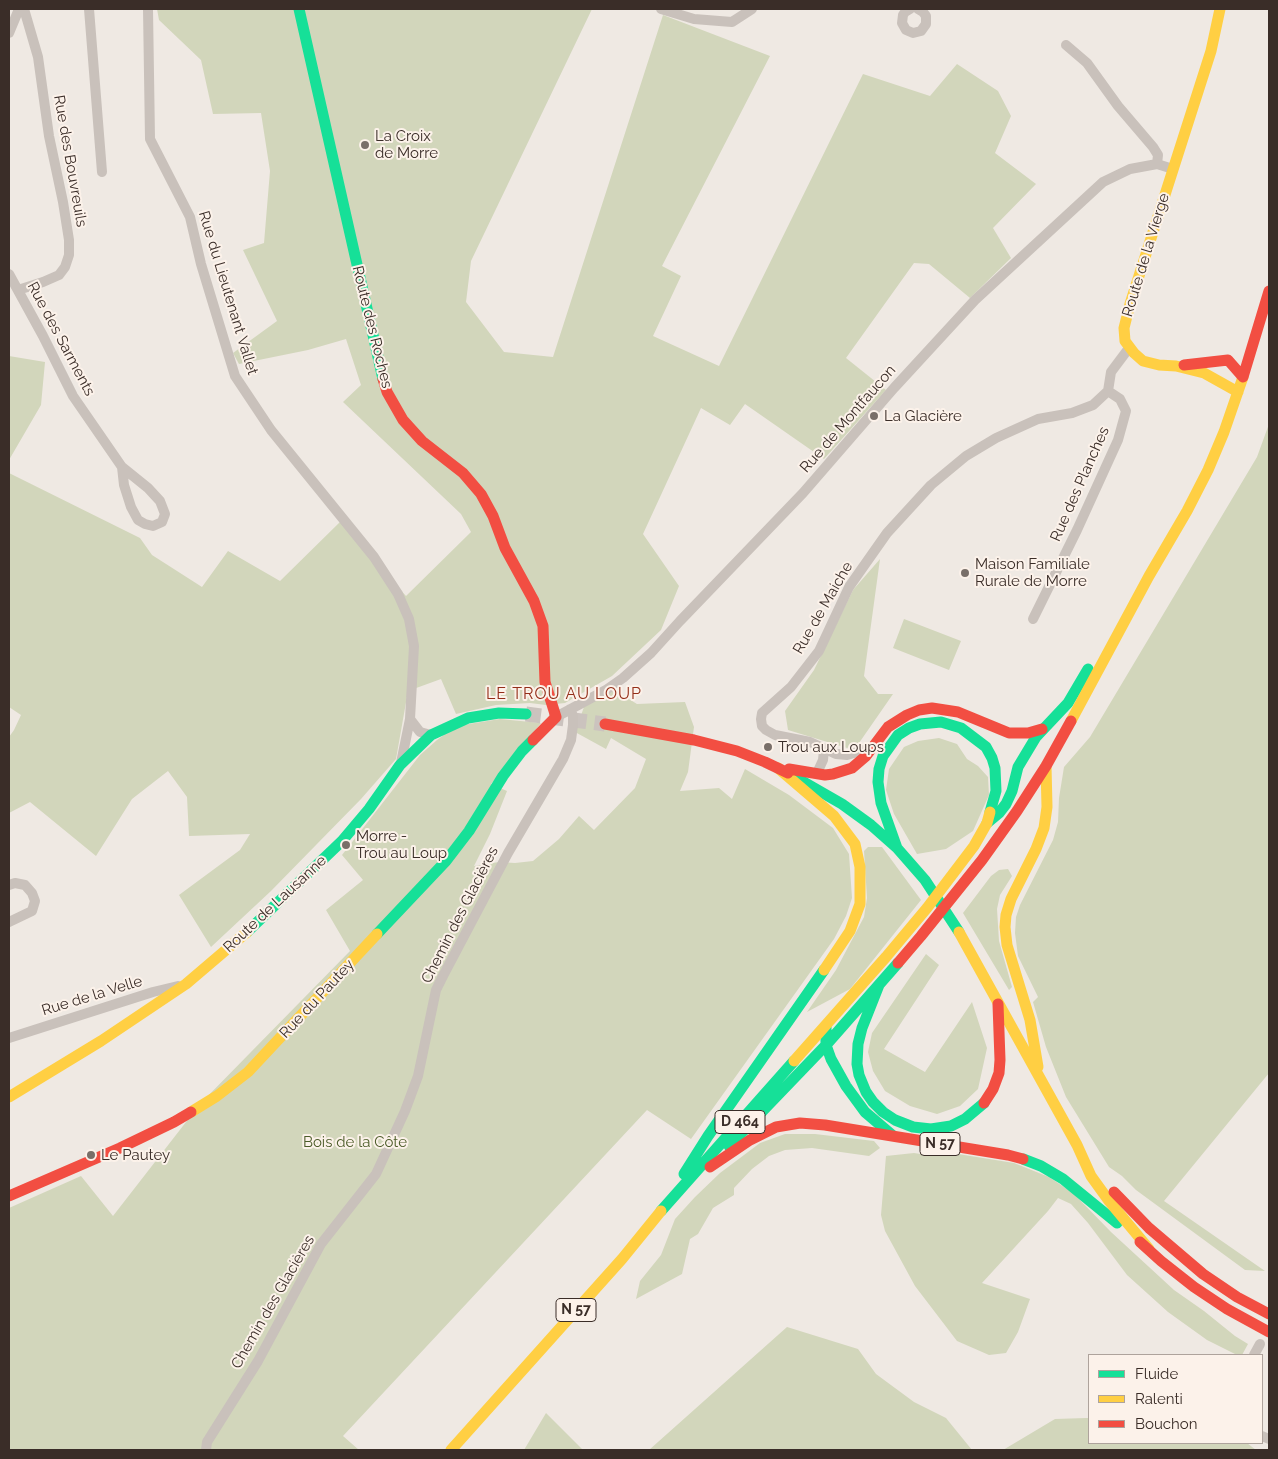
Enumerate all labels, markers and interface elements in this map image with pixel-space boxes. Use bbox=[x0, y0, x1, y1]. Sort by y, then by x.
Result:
street label: Rue des Bouvreuils bbox=[50, 94, 90, 228]
place label: La Croix de Morre bbox=[375, 127, 438, 162]
marker: La Croix de Morre bbox=[359, 139, 371, 151]
street label: Route de la Vierge bbox=[1119, 191, 1173, 319]
street label: Rue du Lieutenant Vallet bbox=[194, 209, 262, 377]
street label: Route des Roches bbox=[348, 264, 396, 390]
street label: Rue des Sarments bbox=[23, 279, 99, 399]
street label: Rue de Montfaucon bbox=[796, 362, 900, 476]
place label: La Glacière bbox=[884, 407, 962, 425]
marker: La Glacière bbox=[868, 410, 880, 422]
street label: Rue des Planches bbox=[1047, 424, 1113, 544]
place label: Maison Familiale Rurale de Morre bbox=[975, 555, 1090, 590]
street label: Rue de Maiche bbox=[789, 559, 857, 657]
marker: Maison Familiale Rurale de Morre bbox=[959, 567, 971, 579]
district label: LE TROU AU LOUP bbox=[484, 684, 644, 704]
place label: Trou aux Loups bbox=[778, 738, 884, 756]
marker: Trou aux Loups bbox=[762, 741, 774, 753]
place label: Morre - Trou au Loup bbox=[356, 827, 447, 862]
marker: Morre - Trou au Loup bbox=[340, 839, 352, 851]
street label: Chemin des Glacières bbox=[418, 844, 502, 986]
street label: Route de Lausanne bbox=[220, 852, 330, 956]
street label: Rue du Pautey bbox=[276, 956, 358, 1042]
street label: Rue de la Velle bbox=[40, 972, 144, 1020]
road number: D 464 bbox=[715, 1110, 765, 1134]
road number: N 57 bbox=[920, 1132, 960, 1156]
park label: Bois de la Côte bbox=[303, 1133, 407, 1151]
place label: Le Pautey bbox=[101, 1146, 170, 1164]
marker: Le Pautey bbox=[85, 1149, 97, 1161]
street label: Chemin des Glacières bbox=[227, 1232, 319, 1372]
road number: N 57 bbox=[556, 1298, 596, 1322]
legend bbox=[1088, 1354, 1263, 1444]
text: Fluide bbox=[1135, 1365, 1178, 1383]
text: Ralenti bbox=[1135, 1390, 1183, 1408]
text: Bouchon bbox=[1135, 1415, 1197, 1433]

